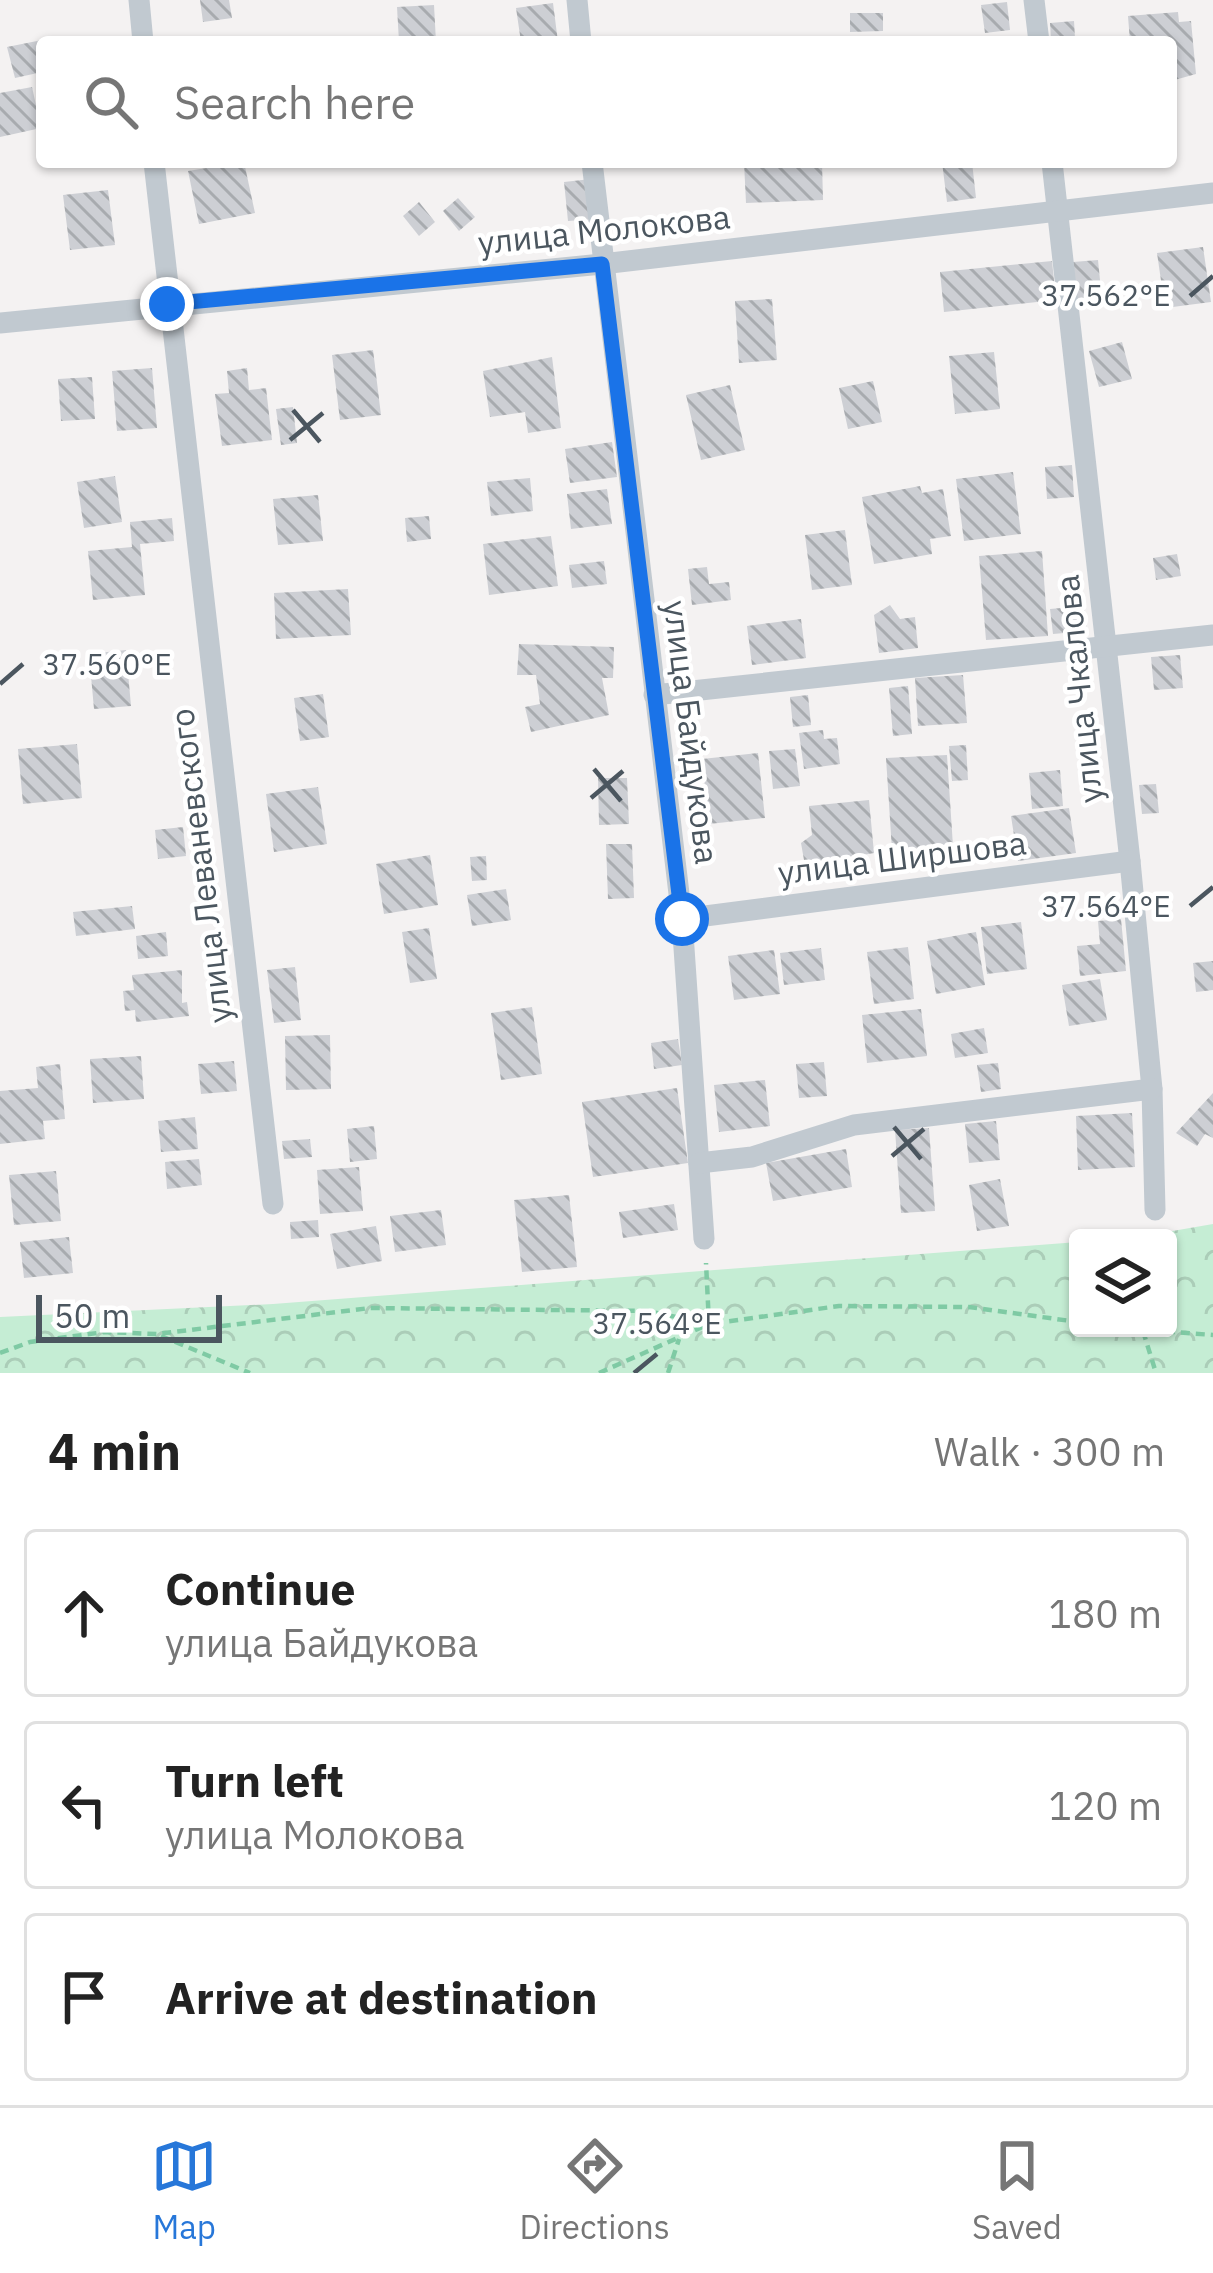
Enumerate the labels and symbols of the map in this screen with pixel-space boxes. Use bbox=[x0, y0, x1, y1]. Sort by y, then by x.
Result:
street label: улица Молокова bbox=[476, 194, 732, 264]
text: 37.562°E bbox=[1041, 275, 1171, 314]
route end bbox=[140, 277, 194, 331]
street label: улица Чкалова bbox=[1045, 573, 1111, 805]
street label: улица Байдукова bbox=[655, 598, 729, 866]
text: 37.560°E bbox=[42, 644, 172, 683]
street label: улица Леваневского bbox=[159, 706, 241, 1026]
street label: улица Ширшова bbox=[775, 820, 1029, 894]
text: 37.564°E bbox=[1041, 886, 1171, 925]
route start bbox=[655, 892, 709, 946]
scale bar bbox=[36, 1289, 222, 1342]
text: 37.564°E bbox=[592, 1303, 722, 1342]

